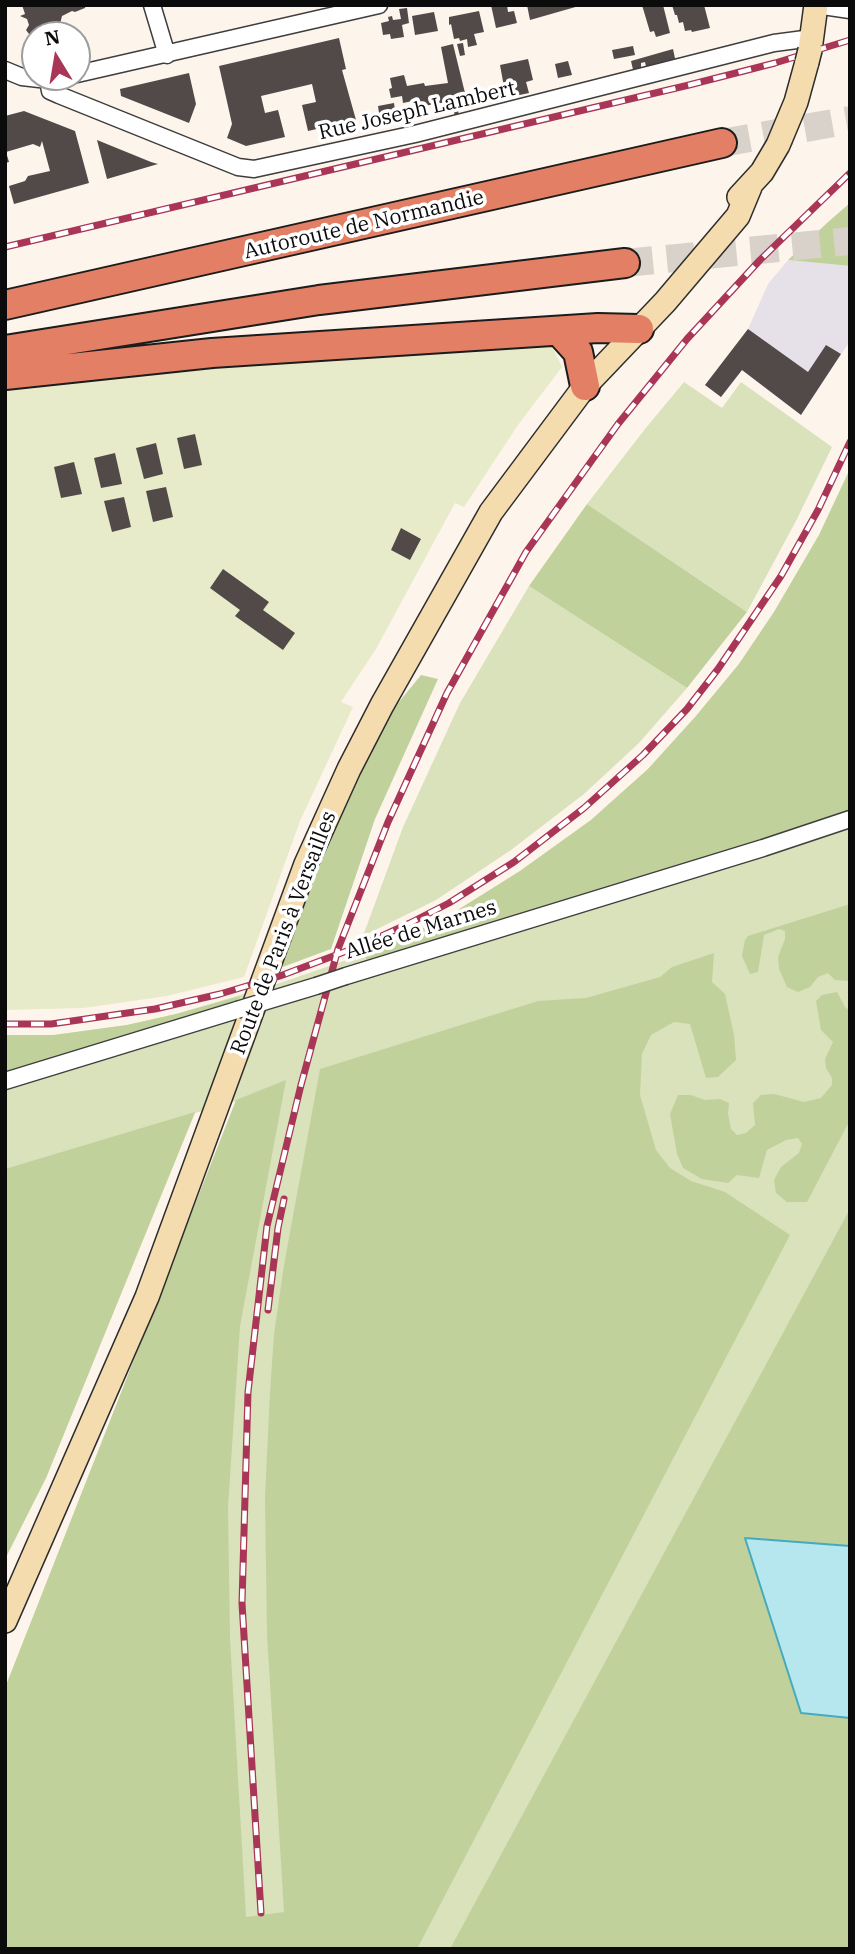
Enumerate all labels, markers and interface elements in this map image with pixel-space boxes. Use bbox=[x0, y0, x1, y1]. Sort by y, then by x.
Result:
north arrow bbox=[21, 21, 91, 91]
text: N bbox=[43, 24, 62, 51]
street label: Rue Joseph Lambert bbox=[316, 76, 518, 146]
street label: Autoroute de Normandie bbox=[241, 185, 487, 265]
street label: Route de Paris à Versailles bbox=[226, 808, 342, 1058]
street label: Allée de Marnes bbox=[342, 895, 500, 965]

